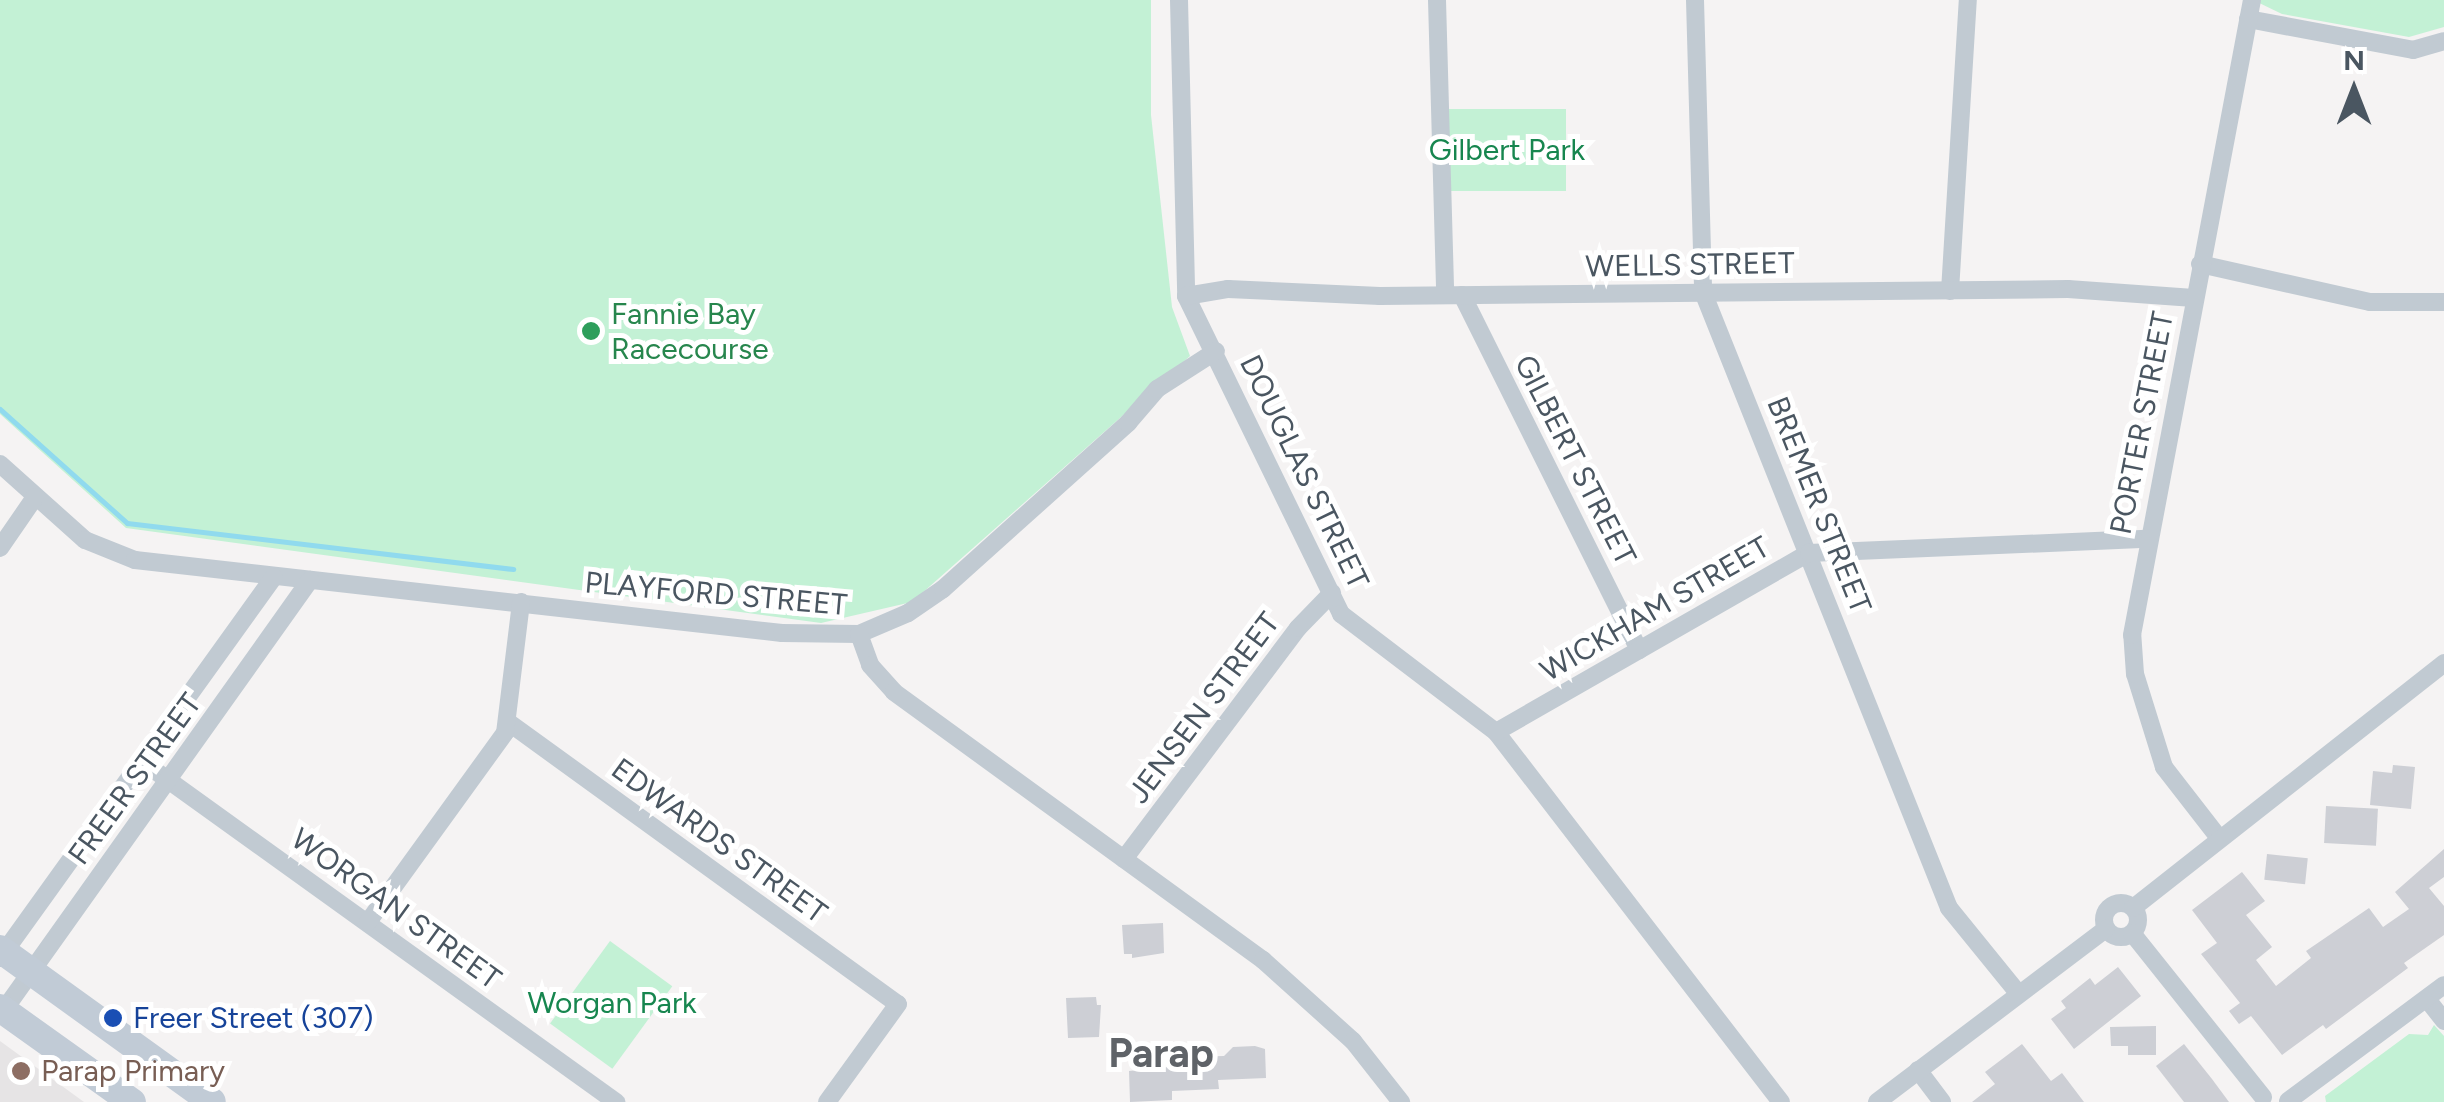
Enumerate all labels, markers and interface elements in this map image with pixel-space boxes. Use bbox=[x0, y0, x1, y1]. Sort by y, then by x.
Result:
north arrow bbox=[2304, 40, 2404, 140]
text: N bbox=[2343, 43, 2365, 77]
park label: Gilbert Park bbox=[1429, 132, 1585, 168]
street label: WELLS STREET bbox=[1585, 245, 1795, 285]
place label: Fannie Bay Racecourse bbox=[611, 296, 769, 366]
street label: PORTER STREET bbox=[2103, 309, 2181, 537]
marker: Fannie Bay Racecourse bbox=[580, 320, 602, 342]
street label: DOUGLAS STREET bbox=[1232, 349, 1376, 595]
street label: GILBERT STREET bbox=[1507, 349, 1643, 571]
street label: BREMER STREET bbox=[1759, 392, 1879, 618]
street label: WICKHAM STREET bbox=[1534, 529, 1776, 689]
street label: PLAYFORD STREET bbox=[583, 565, 849, 623]
street label: JENSEN STREET bbox=[1121, 606, 1287, 810]
street label: FREER STREET bbox=[61, 686, 209, 872]
street label: EDWARDS STREET bbox=[604, 751, 834, 931]
street label: WORGAN STREET bbox=[284, 821, 508, 997]
park label: Worgan Park bbox=[527, 985, 697, 1021]
place label: Freer Street (307) bbox=[133, 1000, 374, 1036]
marker: Freer Street (307) bbox=[102, 1007, 124, 1029]
district label: Parap bbox=[1108, 1029, 1214, 1077]
place label: Parap Primary bbox=[41, 1053, 225, 1089]
marker: Parap Primary bbox=[10, 1060, 32, 1082]

